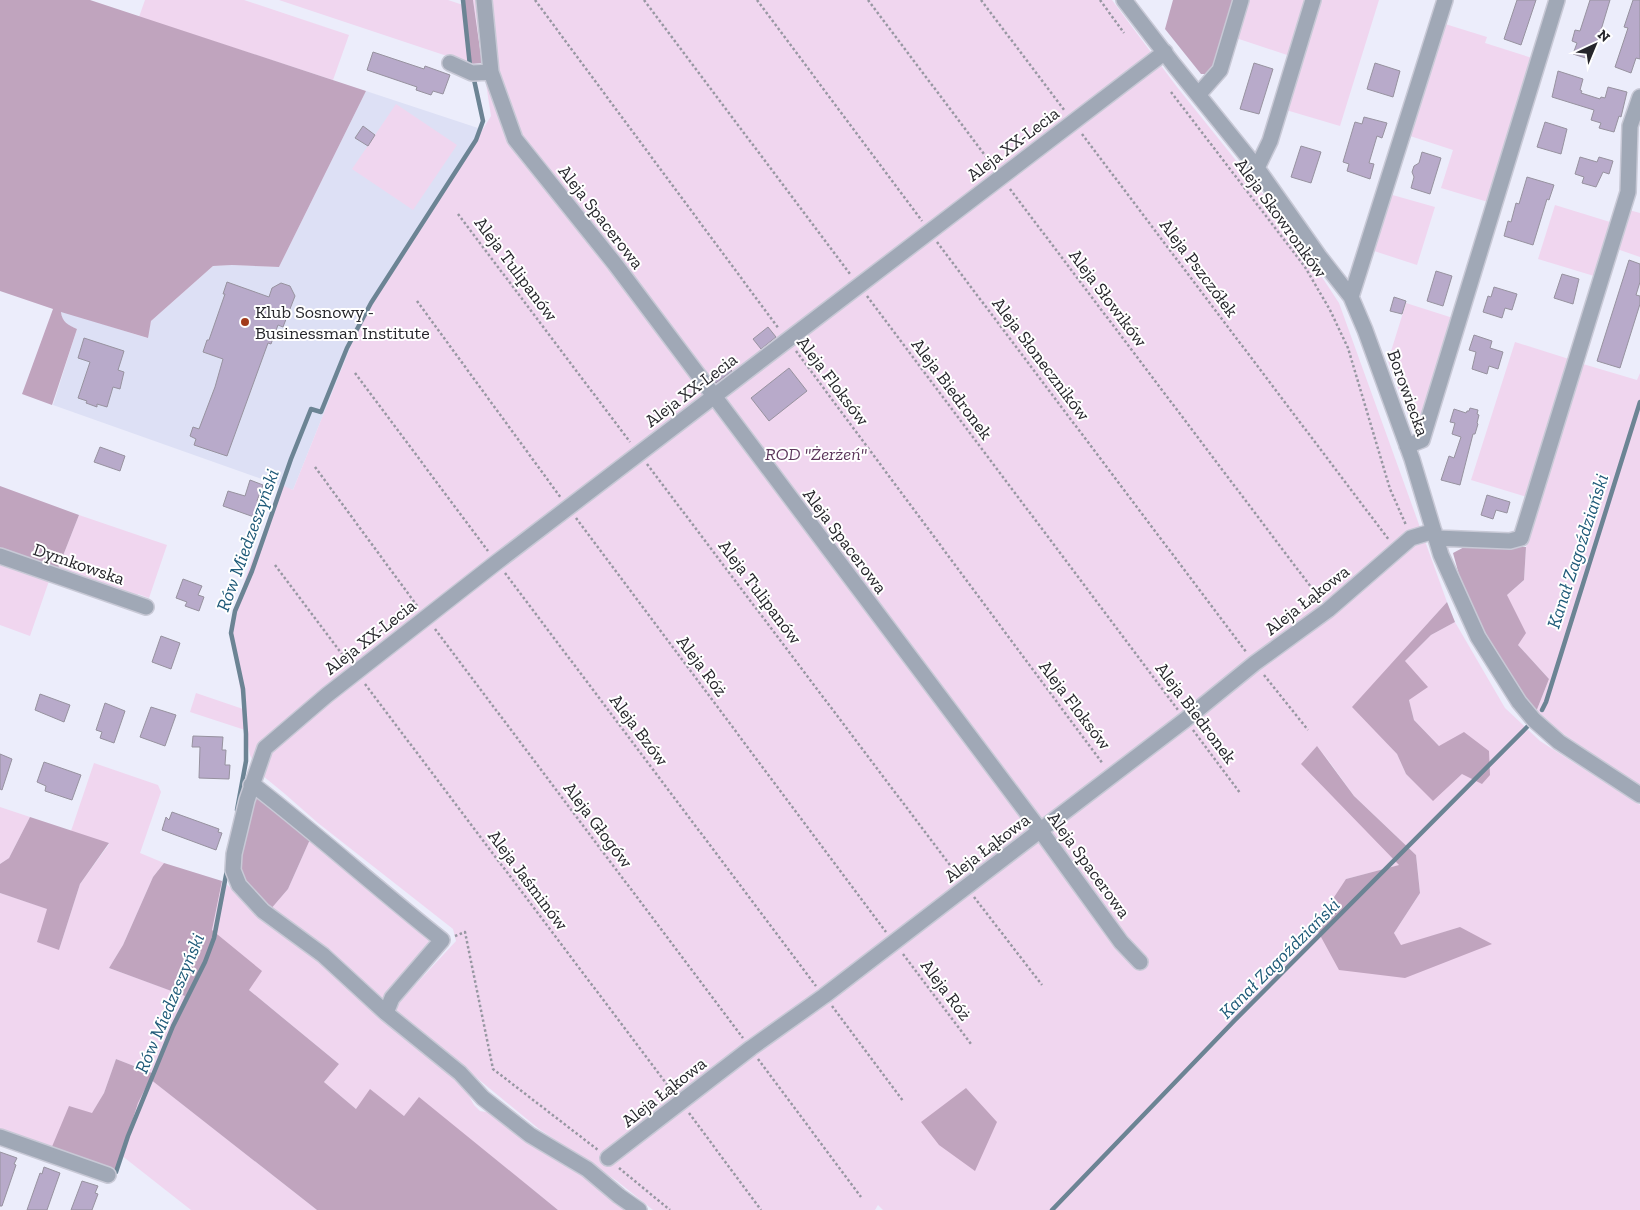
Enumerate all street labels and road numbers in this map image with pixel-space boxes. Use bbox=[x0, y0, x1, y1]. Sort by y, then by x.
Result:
street label: Aleja XX-Lecia bbox=[962, 102, 1064, 186]
street label: Aleja Skowronków bbox=[1230, 154, 1332, 282]
street label: Aleja Spacerowa bbox=[553, 160, 649, 274]
street label: Aleja Tulipanów bbox=[470, 213, 562, 326]
street label: Aleja Pszczółek bbox=[1155, 215, 1243, 322]
street label: Aleja Słowików bbox=[1064, 245, 1152, 351]
street label: Aleja Słoneczników bbox=[987, 293, 1095, 425]
street label: Aleja Floksów bbox=[792, 332, 874, 430]
street label: Aleja Biedronek bbox=[907, 334, 998, 445]
street label: Borowiecka bbox=[1382, 347, 1434, 440]
street label: Aleja XX-Lecia bbox=[640, 348, 742, 432]
street label: Aleja Spacerowa bbox=[798, 484, 892, 598]
street label: Aleja Tulipanów bbox=[714, 536, 806, 649]
street label: Dymkowska bbox=[30, 538, 128, 590]
street label: Aleja Łąkowa bbox=[1260, 560, 1354, 640]
street label: Aleja XX-Lecia bbox=[320, 594, 420, 680]
street label: Aleja Róż bbox=[672, 631, 732, 701]
street label: Aleja Floksów bbox=[1034, 656, 1116, 754]
street label: Aleja Biedronek bbox=[1151, 658, 1242, 769]
street label: Aleja Bzów bbox=[605, 690, 673, 770]
street label: Aleja Głogów bbox=[559, 778, 637, 872]
street label: Aleja Spacerowa bbox=[1043, 807, 1135, 923]
street label: Aleja Łąkowa bbox=[940, 809, 1034, 887]
street label: Aleja Jaśminów bbox=[483, 825, 573, 935]
street label: Aleja Róż bbox=[916, 955, 976, 1025]
street label: Aleja Łąkowa bbox=[617, 1052, 711, 1132]

